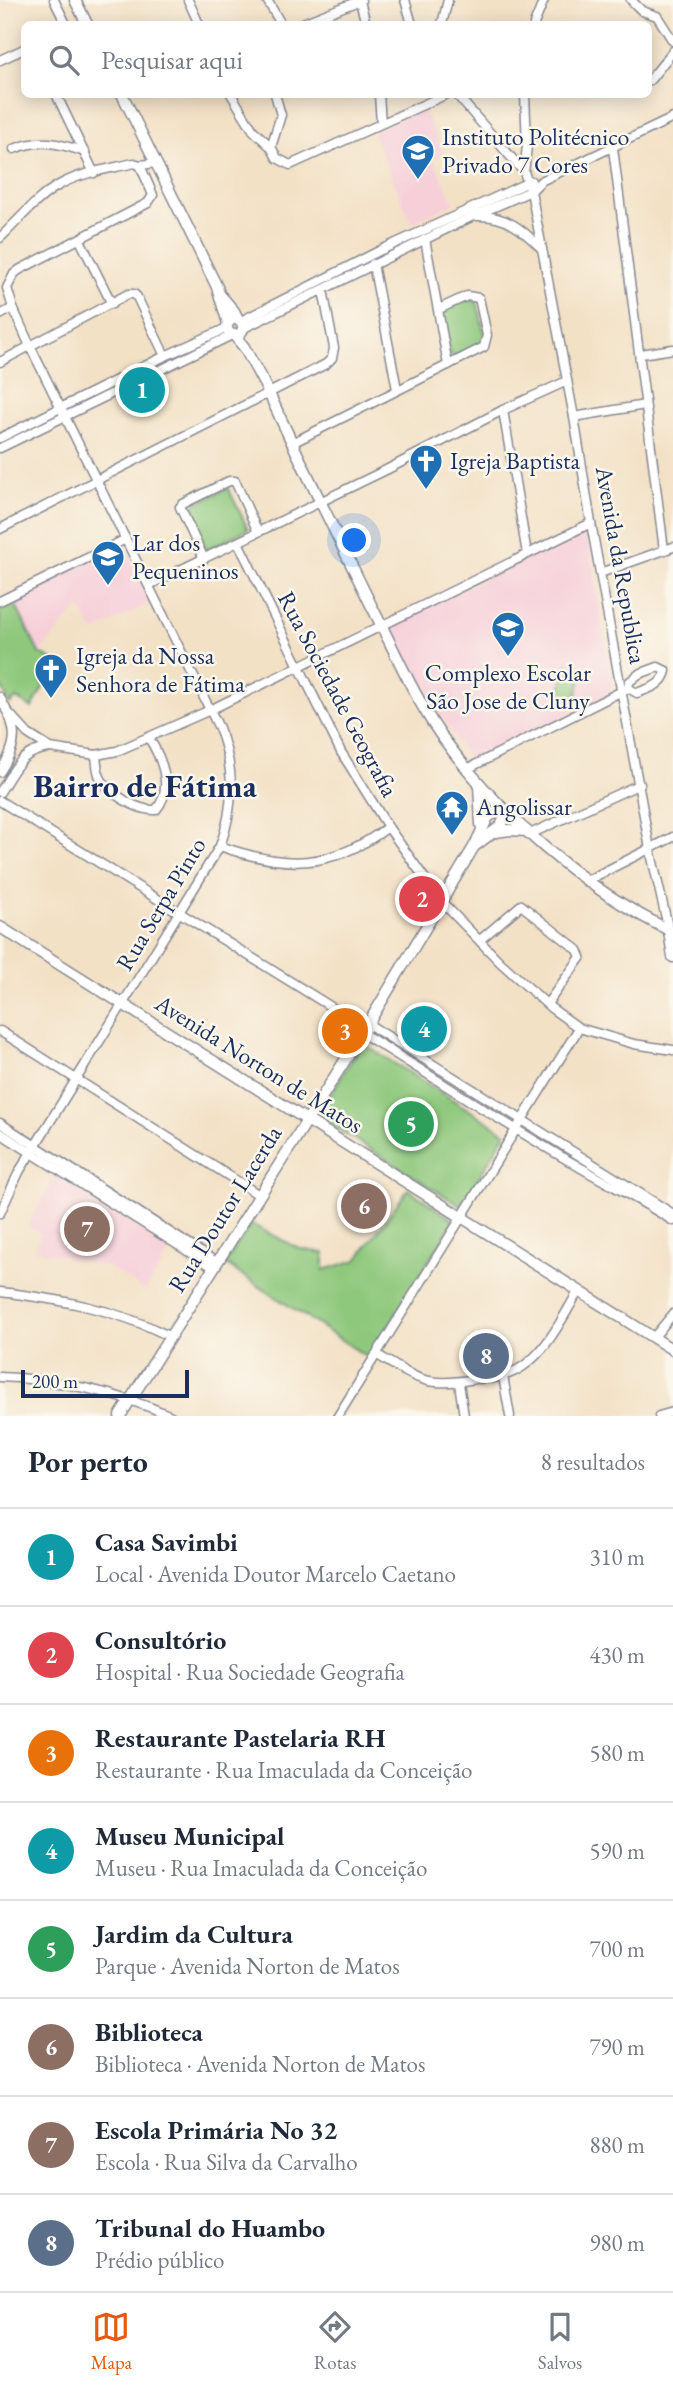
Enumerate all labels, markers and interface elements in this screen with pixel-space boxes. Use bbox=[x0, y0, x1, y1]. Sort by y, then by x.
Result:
search box bbox=[21, 21, 652, 98]
icon: search bbox=[45, 41, 83, 79]
text: Pesquisar aqui bbox=[101, 43, 243, 77]
place label: Instituto Politécnico Privado 7 Cores bbox=[442, 121, 630, 180]
school or university icon: Instituto Politécnico Privado 7 Cores bbox=[399, 132, 437, 181]
pin: 1 bbox=[119, 364, 165, 416]
church icon: Igreja Baptista bbox=[407, 442, 445, 491]
place label: Igreja Baptista bbox=[450, 445, 581, 476]
street label: Avenida da Republica bbox=[589, 463, 654, 666]
your location bbox=[337, 523, 371, 557]
place label: Lar dos Pequeninos bbox=[132, 527, 239, 586]
school or university icon: Lar dos Pequeninos bbox=[89, 538, 127, 587]
street label: Rua Sociedade Geografia bbox=[271, 586, 406, 802]
school or university icon: Complexo Escolar São Jose de Cluny bbox=[489, 609, 527, 658]
place label: Igreja da Nossa Senhora de Fátima bbox=[76, 640, 245, 699]
church icon: Igreja da Nossa Senhora de Fátima bbox=[32, 651, 70, 700]
place label: Complexo Escolar São Jose de Cluny bbox=[425, 657, 591, 716]
district label: Bairro de Fátima bbox=[33, 765, 258, 807]
temple icon: Angolissar bbox=[433, 788, 471, 837]
place label: Angolissar bbox=[475, 791, 572, 822]
street label: Rua Serpa Pinto bbox=[109, 831, 213, 976]
pin: 2 bbox=[399, 873, 445, 925]
street label: Avenida Norton de Matos bbox=[149, 987, 369, 1140]
pin: 4 bbox=[401, 1003, 447, 1055]
pin: 3 bbox=[322, 1005, 368, 1057]
pin: 5 bbox=[388, 1098, 434, 1150]
street label: Rua Doutor Lacerda bbox=[161, 1119, 289, 1298]
pin: 6 bbox=[341, 1180, 387, 1232]
pin: 7 bbox=[64, 1203, 110, 1255]
pin: 8 bbox=[463, 1330, 509, 1382]
scale bar bbox=[21, 1367, 189, 1399]
text: 200 m bbox=[32, 1369, 78, 1394]
text: Por perto bbox=[28, 1442, 148, 1481]
text: 8 resultados bbox=[541, 1447, 645, 1477]
text: Casa Savimbi bbox=[95, 1525, 238, 1559]
text: 1 bbox=[45, 1542, 57, 1572]
text: 310 m bbox=[589, 1542, 645, 1572]
text: Local · Avenida Doutor Marcelo Caetano bbox=[95, 1559, 456, 1589]
text: Consultório bbox=[95, 1623, 226, 1657]
text: 2 bbox=[45, 1640, 57, 1670]
text: 430 m bbox=[589, 1640, 645, 1670]
text: Hospital · Rua Sociedade Geografia bbox=[95, 1657, 405, 1687]
text: Restaurante Pastelaria RH bbox=[95, 1721, 385, 1755]
text: 3 bbox=[45, 1738, 57, 1768]
text: 580 m bbox=[589, 1738, 645, 1768]
text: Restaurante · Rua Imaculada da Conceição bbox=[95, 1755, 472, 1785]
text: Museu Municipal bbox=[95, 1819, 285, 1853]
text: 4 bbox=[45, 1836, 57, 1866]
text: 590 m bbox=[589, 1836, 645, 1866]
text: Museu · Rua Imaculada da Conceição bbox=[95, 1853, 427, 1883]
text: Jardim da Cultura bbox=[95, 1917, 293, 1951]
text: 5 bbox=[45, 1934, 57, 1964]
text: 700 m bbox=[589, 1934, 645, 1964]
text: Parque · Avenida Norton de Matos bbox=[95, 1951, 400, 1981]
text: Biblioteca bbox=[95, 2015, 203, 2049]
text: 6 bbox=[45, 2032, 57, 2062]
text: 790 m bbox=[589, 2032, 645, 2062]
text: Biblioteca · Avenida Norton de Matos bbox=[95, 2049, 425, 2079]
text: Escola Primária No 32 bbox=[95, 2113, 337, 2147]
text: 7 bbox=[45, 2130, 57, 2160]
text: 880 m bbox=[589, 2130, 645, 2160]
text: Escola · Rua Silva da Carvalho bbox=[95, 2147, 358, 2177]
text: Tribunal do Huambo bbox=[95, 2211, 325, 2245]
text: 8 bbox=[45, 2228, 57, 2258]
text: 980 m bbox=[589, 2228, 645, 2258]
text: Prédio público bbox=[95, 2245, 224, 2275]
tab: Mapa bbox=[91, 2308, 132, 2375]
tab: Rotas bbox=[314, 2308, 356, 2375]
tab: Salvos bbox=[538, 2308, 582, 2375]

